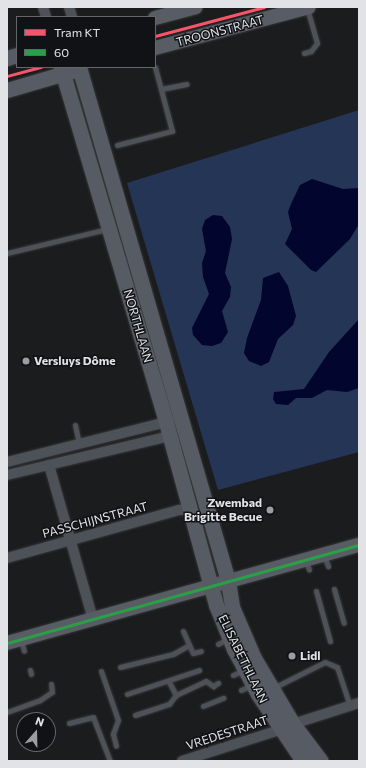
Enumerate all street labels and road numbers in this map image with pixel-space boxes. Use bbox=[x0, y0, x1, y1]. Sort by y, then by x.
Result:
street label: TROONSTRAAT bbox=[175, 12, 265, 50]
street label: NORTHLAAN bbox=[121, 288, 155, 364]
street label: PASSCHIJNSTRAAT bbox=[41, 499, 149, 541]
street label: ELISABETHLAAN bbox=[215, 612, 271, 706]
street label: VREDESTRAAT bbox=[184, 713, 270, 753]

